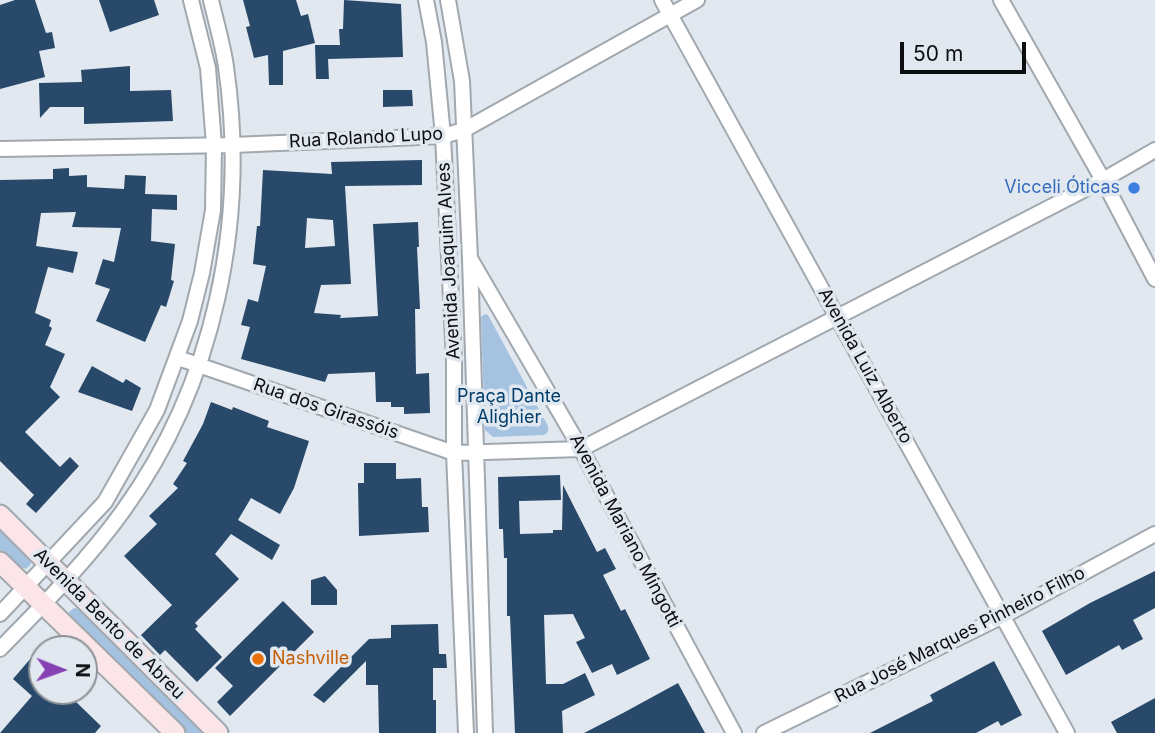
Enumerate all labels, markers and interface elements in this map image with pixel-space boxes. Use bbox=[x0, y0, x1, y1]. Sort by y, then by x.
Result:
scale bar bbox=[903, 28, 1029, 72]
text: 50 m bbox=[913, 41, 963, 66]
street label: Rua Rolando Lupo bbox=[288, 123, 444, 153]
street label: Avenida Joaquim Alves bbox=[433, 162, 465, 360]
place label: Vicceli Óticas bbox=[1004, 177, 1120, 199]
marker: Vicceli Óticas bbox=[1126, 180, 1142, 196]
street label: Avenida Luiz Alberto bbox=[813, 284, 917, 448]
street label: Rua dos Girassóis bbox=[251, 374, 401, 444]
park label: Praça Dante Alighier bbox=[457, 386, 561, 428]
street label: Avenida Mariano Mingotti bbox=[565, 431, 685, 631]
street label: Avenida Bento de Abreu bbox=[29, 544, 189, 704]
street label: Rua José Marques Pinheiro Filho bbox=[831, 562, 1089, 708]
north arrow bbox=[28, 635, 98, 705]
place label: Nashville bbox=[272, 648, 349, 670]
marker: Nashville bbox=[250, 651, 266, 667]
text: N bbox=[71, 663, 94, 678]

